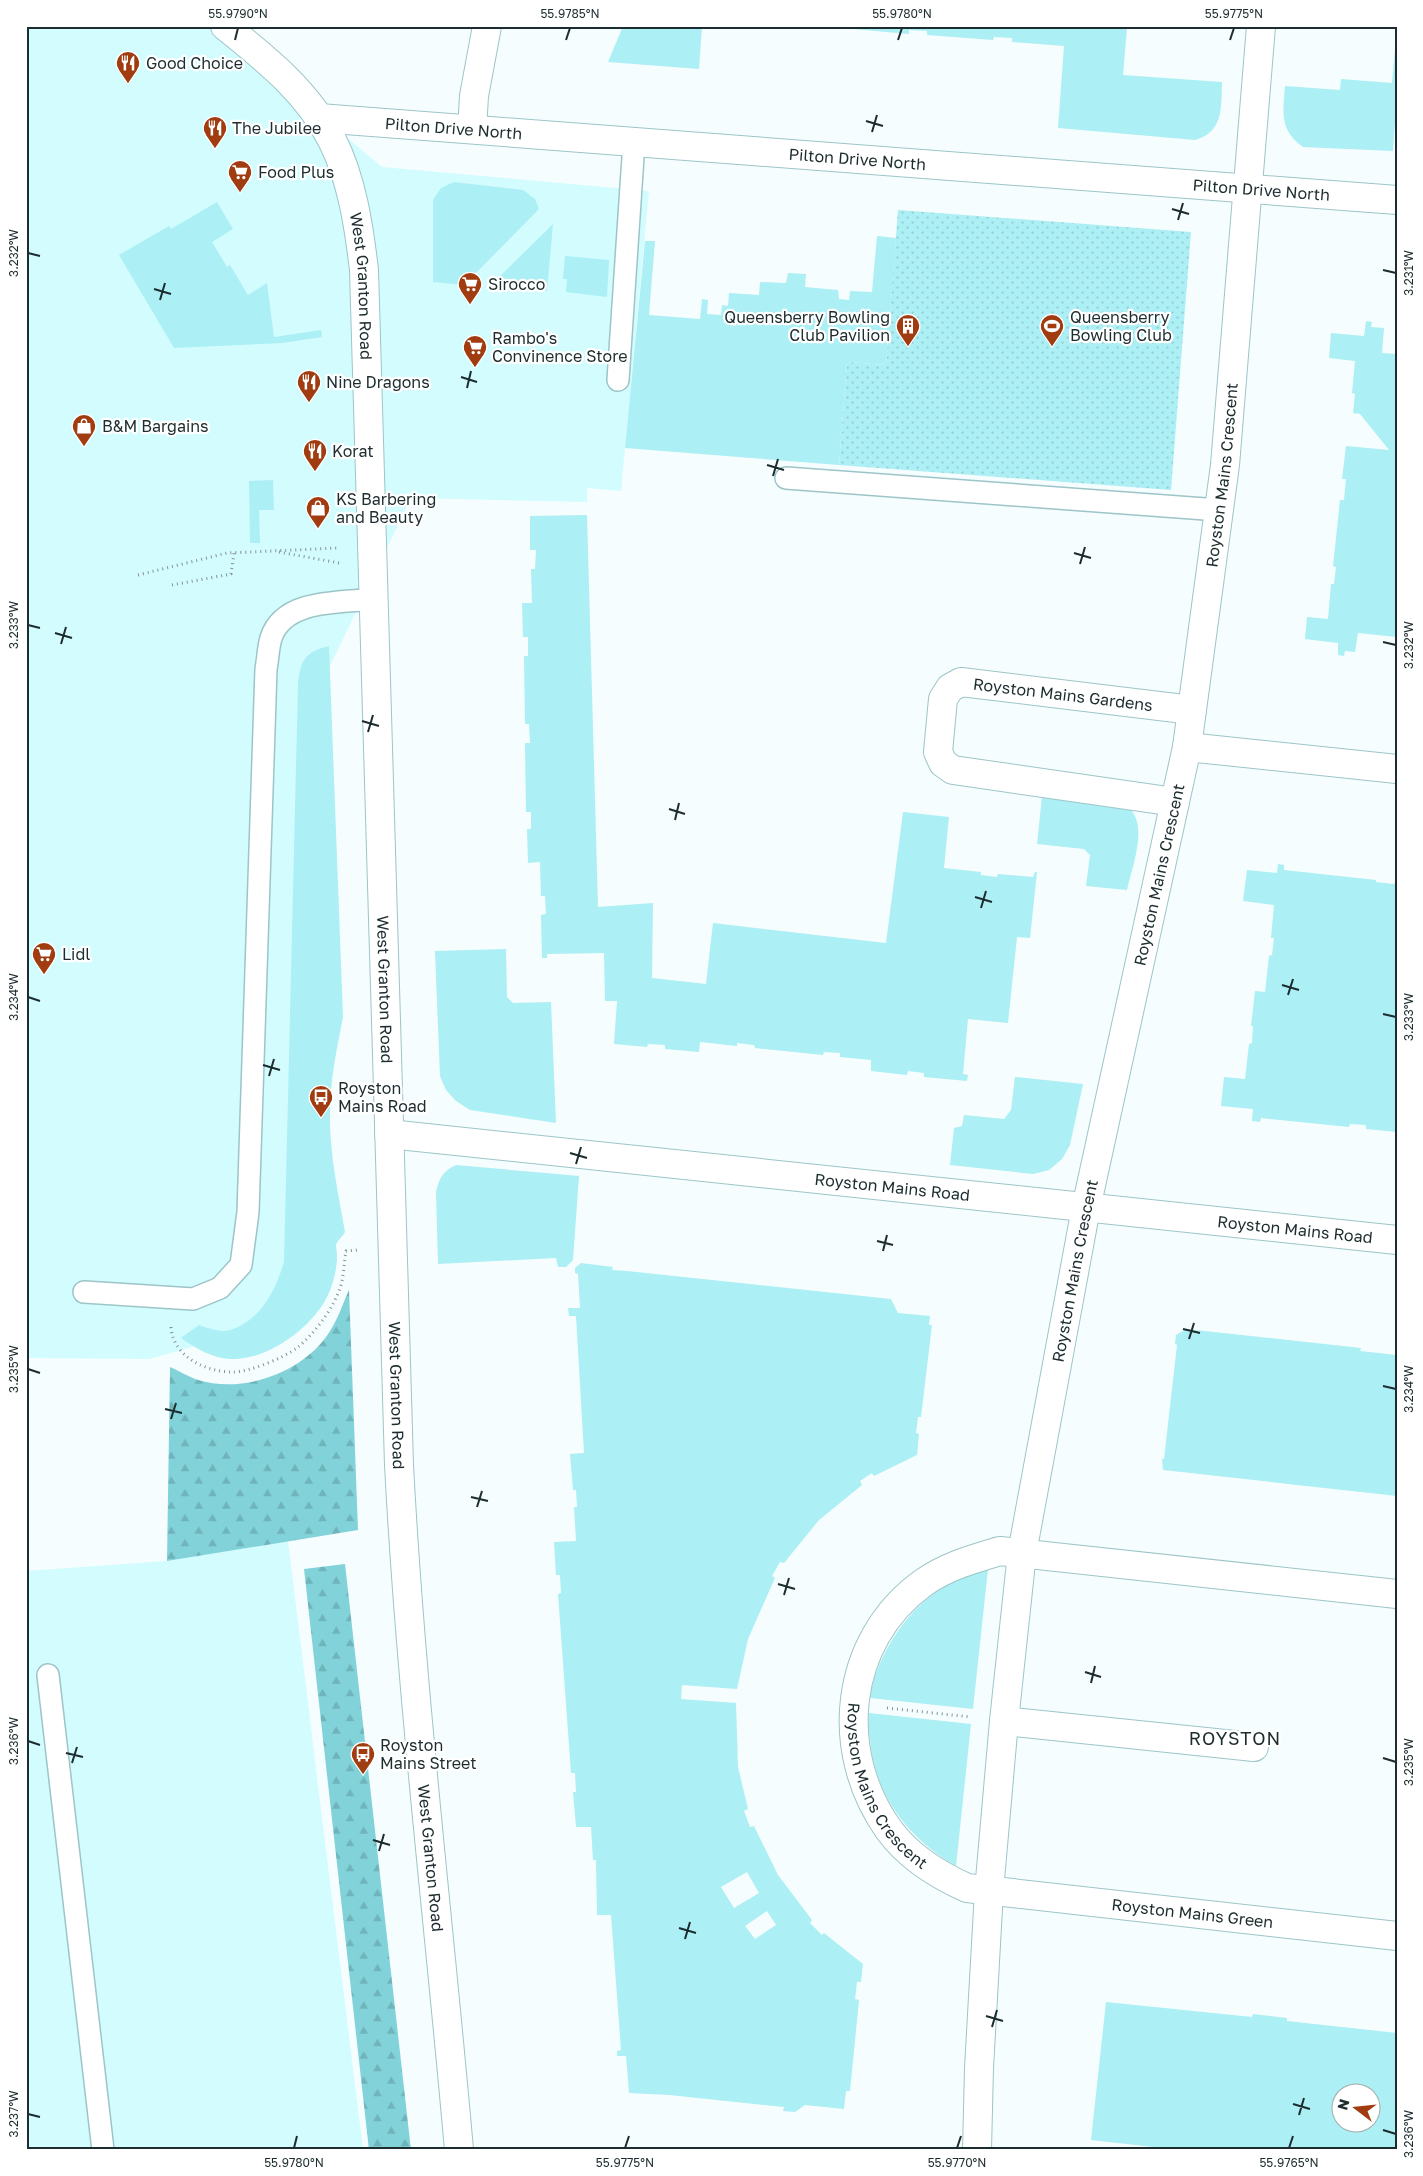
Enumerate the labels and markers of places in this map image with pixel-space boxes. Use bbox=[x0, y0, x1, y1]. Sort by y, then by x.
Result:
restaurant icon: Good Choice bbox=[115, 50, 141, 84]
place label: Good Choice bbox=[146, 53, 243, 73]
restaurant icon: The Jubilee bbox=[202, 115, 228, 149]
place label: The Jubilee bbox=[232, 118, 321, 138]
supermarket icon: Food Plus bbox=[227, 159, 253, 193]
place label: Food Plus bbox=[258, 162, 334, 182]
supermarket icon: Sirocco bbox=[457, 271, 483, 305]
place label: Sirocco bbox=[488, 274, 545, 294]
place label: Queensberry Bowling Club Pavilion bbox=[724, 307, 890, 345]
place label: Queensberry Bowling Club bbox=[1070, 307, 1172, 345]
building icon: Queensberry Bowling Club Pavilion bbox=[895, 313, 921, 347]
sports icon: Queensberry Bowling Club bbox=[1039, 313, 1065, 347]
place label: Rambo's Convinence Store bbox=[492, 328, 628, 366]
supermarket icon: Rambo's Convinence Store bbox=[462, 334, 488, 368]
restaurant icon: Nine Dragons bbox=[296, 369, 322, 403]
place label: Nine Dragons bbox=[326, 372, 430, 392]
shop icon: B&M Bargains bbox=[71, 413, 97, 447]
place label: B&M Bargains bbox=[102, 416, 209, 436]
restaurant icon: Korat bbox=[302, 438, 328, 472]
place label: Korat bbox=[332, 441, 374, 461]
place label: KS Barbering and Beauty bbox=[336, 489, 436, 527]
shop icon: KS Barbering and Beauty bbox=[305, 495, 331, 529]
supermarket icon: Lidl bbox=[31, 941, 57, 975]
place label: Lidl bbox=[62, 944, 90, 964]
place label: Royston Mains Road bbox=[338, 1078, 427, 1116]
bus stop icon: Royston Mains Road bbox=[308, 1084, 334, 1118]
place label: Royston Mains Street bbox=[380, 1735, 477, 1773]
bus stop icon: Royston Mains Street bbox=[350, 1741, 376, 1775]

